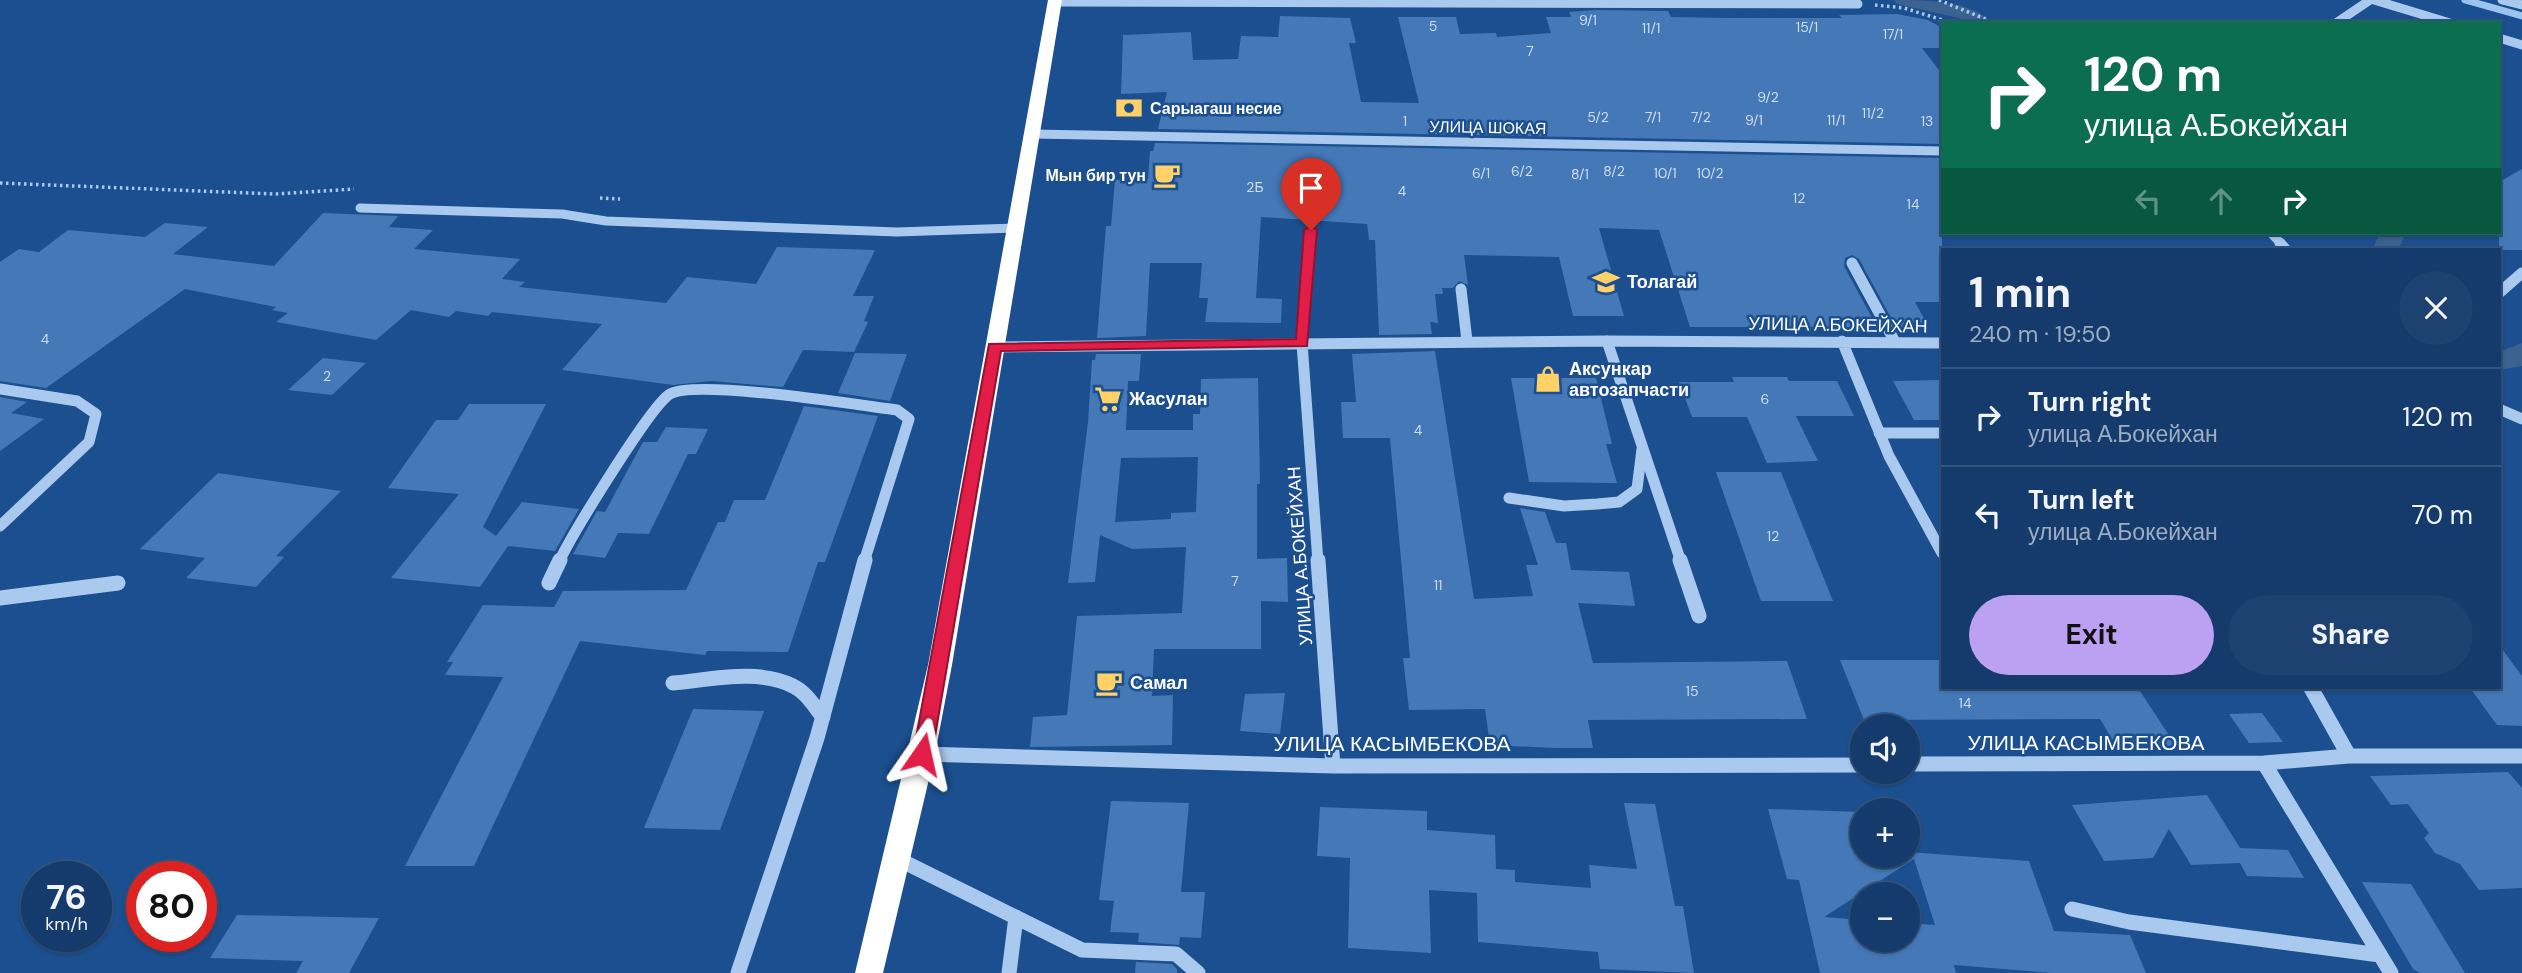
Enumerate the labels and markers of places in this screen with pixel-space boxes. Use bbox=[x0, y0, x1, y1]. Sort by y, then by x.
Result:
bank icon: Сарыагаш несие bbox=[1114, 93, 1144, 123]
place label: Сарыагаш несие bbox=[1150, 98, 1282, 119]
pin bbox=[1281, 158, 1341, 230]
cafe icon: Мын бир тун bbox=[1152, 160, 1182, 190]
place label: Мын бир тун bbox=[1046, 165, 1146, 186]
school or university icon: Толагай bbox=[1591, 267, 1621, 297]
place label: Толагай bbox=[1627, 270, 1697, 294]
place label: Аксункар автозапчасти bbox=[1569, 357, 1689, 402]
shop icon: Аксункар автозапчасти bbox=[1533, 364, 1563, 394]
supermarket icon: Жасулан bbox=[1093, 384, 1123, 414]
place label: Жасулан bbox=[1128, 387, 1208, 411]
cafe icon: Самал bbox=[1094, 668, 1124, 698]
place label: Самал bbox=[1130, 671, 1188, 695]

